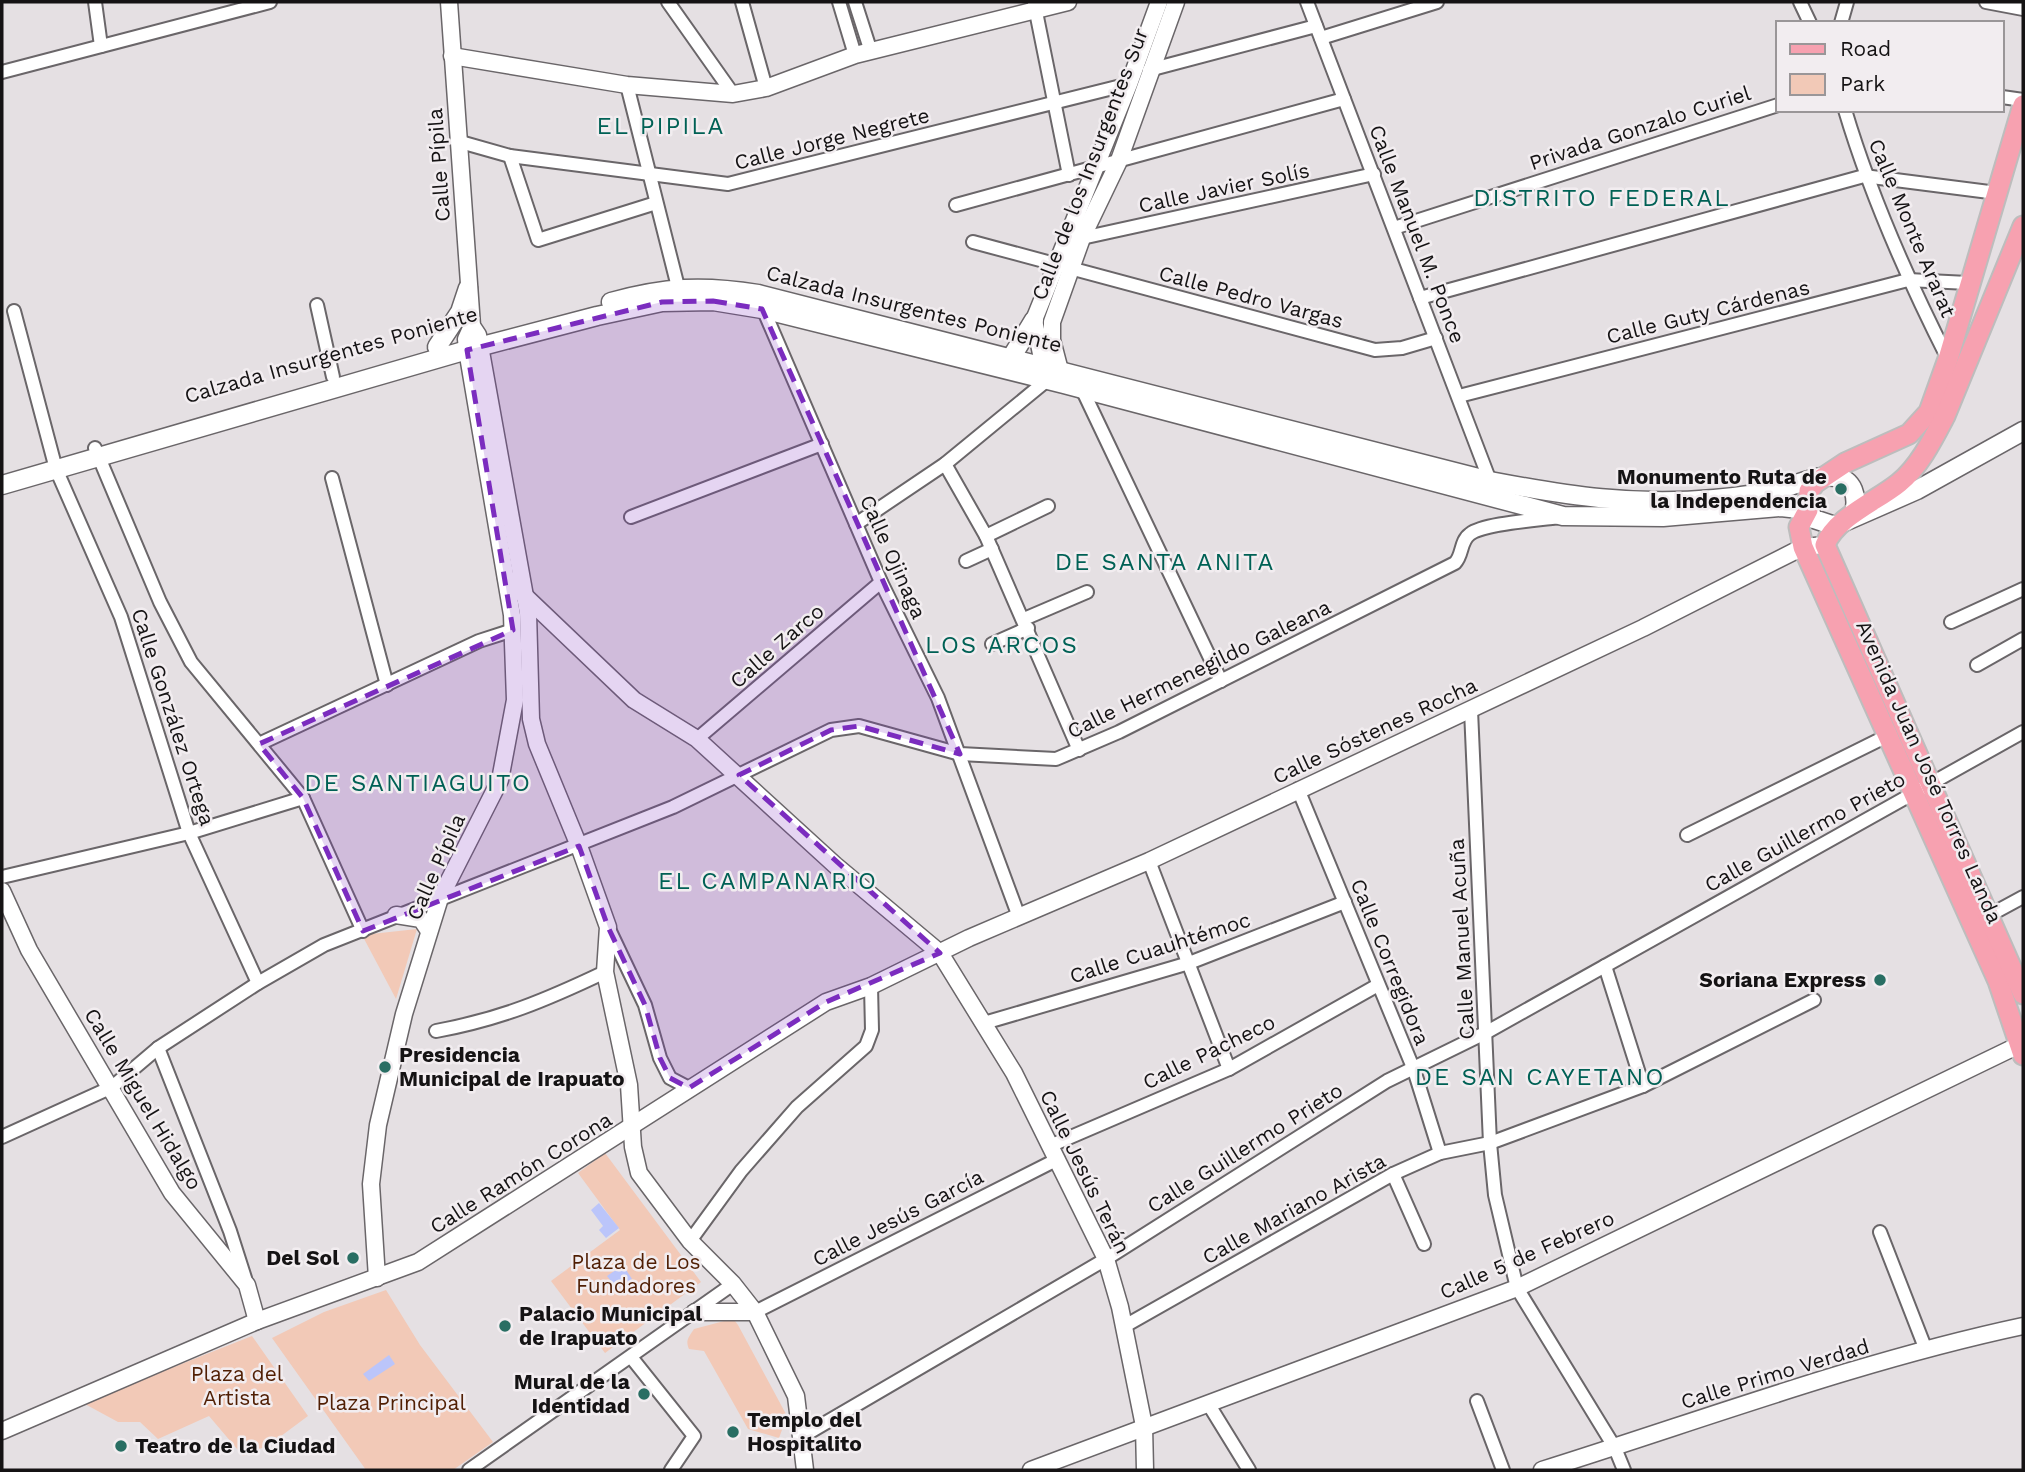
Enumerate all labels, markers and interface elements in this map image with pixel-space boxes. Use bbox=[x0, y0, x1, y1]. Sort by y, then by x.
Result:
legend bbox=[1776, 21, 2004, 112]
street label: Calle de los Insurgentes Sur bbox=[1026, 24, 1153, 303]
text: Road bbox=[1840, 36, 1891, 61]
text: Park bbox=[1840, 71, 1885, 96]
street label: Privada Gonzalo Curiel bbox=[1526, 80, 1754, 175]
street label: Calle Jorge Negrete bbox=[732, 102, 932, 175]
street label: Calle Pípila bbox=[422, 107, 455, 223]
district label: EL PIPILA bbox=[597, 112, 725, 140]
street label: Calle Manuel M. Ponce bbox=[1364, 121, 1471, 347]
street label: Calle Monte Ararat bbox=[1864, 135, 1961, 321]
street label: Calle Javier Solís bbox=[1136, 157, 1312, 218]
district label: DISTRITO FEDERAL bbox=[1473, 184, 1731, 212]
street label: Calzada Insurgentes Poniente bbox=[764, 260, 1064, 357]
street label: Calle Pedro Vargas bbox=[1156, 260, 1346, 333]
street label: Calle Guty Cárdenas bbox=[1604, 274, 1812, 349]
street label: Calzada Insurgentes Poniente bbox=[181, 301, 480, 408]
place label: Monumento Ruta de la Independencia bbox=[1617, 464, 1828, 513]
marker: Monumento Ruta de la Independencia bbox=[1833, 481, 1849, 497]
street label: Calle Ojinaga bbox=[855, 491, 932, 623]
district label: DE SANTA ANITA bbox=[1055, 548, 1275, 576]
street label: Calle Hermenegildo Galeana bbox=[1063, 594, 1335, 743]
street label: Calle Zarco bbox=[725, 598, 829, 693]
street label: Calle González Ortega bbox=[127, 605, 220, 829]
street label: Avenida Juan José Torres Landa bbox=[1851, 616, 2008, 927]
district label: LOS ARCOS bbox=[925, 631, 1079, 659]
street label: Calle Sóstenes Rocha bbox=[1269, 672, 1481, 789]
street label: Calle Guillermo Prieto bbox=[1700, 766, 1909, 897]
district label: DE SANTIAGUITO bbox=[304, 769, 532, 797]
street label: Calle Pípila bbox=[401, 810, 470, 924]
street label: Calle Manuel Acuña bbox=[1444, 838, 1479, 1040]
district label: EL CAMPANARIO bbox=[658, 867, 878, 895]
street label: Calle Corregidora bbox=[1346, 875, 1435, 1049]
street label: Calle Cuauhtémoc bbox=[1066, 906, 1253, 989]
place label: Soriana Express bbox=[1699, 967, 1866, 992]
marker: Soriana Express bbox=[1872, 972, 1888, 988]
street label: Calle Miguel Hidalgo bbox=[79, 1003, 208, 1194]
street label: Calle Pacheco bbox=[1138, 1009, 1279, 1094]
place label: Presidencia Municipal de Irapuato bbox=[399, 1042, 625, 1091]
marker: Presidencia Municipal de Irapuato bbox=[377, 1059, 393, 1075]
district label: DE SAN CAYETANO bbox=[1415, 1063, 1665, 1091]
street label: Calle Guillermo Prieto bbox=[1142, 1077, 1347, 1218]
street label: Calle Jesús Terán bbox=[1035, 1086, 1136, 1258]
street label: Calle Ramón Corona bbox=[425, 1106, 616, 1239]
street label: Calle Mariano Arista bbox=[1198, 1148, 1390, 1269]
street label: Calle Jesús García bbox=[808, 1164, 988, 1271]
street label: Calle 5 de Febrero bbox=[1436, 1205, 1618, 1304]
place label: Del Sol bbox=[266, 1245, 339, 1270]
park label: Plaza de Los Fundadores bbox=[571, 1249, 701, 1298]
marker: Del Sol bbox=[345, 1250, 361, 1266]
place label: Palacio Municipal de Irapuato bbox=[519, 1301, 702, 1350]
marker: Palacio Municipal de Irapuato bbox=[497, 1318, 513, 1334]
street label: Calle Primo Verdad bbox=[1678, 1333, 1872, 1414]
park label: Plaza del Artista bbox=[191, 1361, 284, 1410]
place label: Mural de la Identidad bbox=[514, 1369, 631, 1418]
marker: Mural de la Identidad bbox=[636, 1386, 652, 1402]
park label: Plaza Principal bbox=[316, 1390, 466, 1415]
place label: Templo del Hospitalito bbox=[747, 1407, 862, 1456]
marker: Templo del Hospitalito bbox=[725, 1424, 741, 1440]
place label: Teatro de la Ciudad bbox=[135, 1433, 336, 1458]
marker: Teatro de la Ciudad bbox=[113, 1438, 129, 1454]

